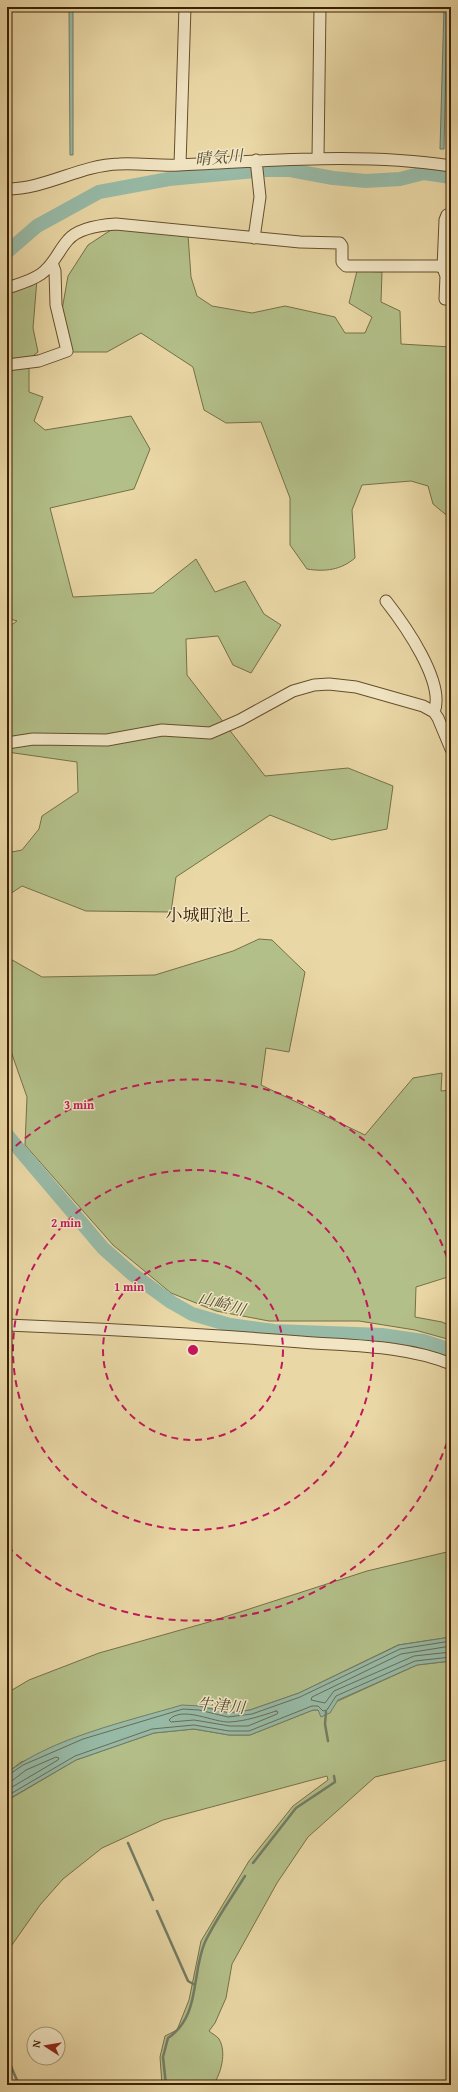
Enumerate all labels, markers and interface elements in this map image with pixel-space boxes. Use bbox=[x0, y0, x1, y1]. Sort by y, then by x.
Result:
water label: 晴気川 bbox=[194, 143, 246, 171]
district label: 小城町池上 bbox=[166, 902, 251, 927]
text: 3 min bbox=[64, 1096, 94, 1113]
text: 2 min bbox=[51, 1214, 81, 1231]
text: 1 min bbox=[114, 1278, 144, 1295]
water label: 山崎川 bbox=[196, 1285, 250, 1322]
centre of rings bbox=[186, 1343, 200, 1357]
water label: 牛津川 bbox=[196, 1691, 248, 1719]
north arrow bbox=[26, 2026, 66, 2066]
text: N bbox=[28, 2038, 45, 2049]

